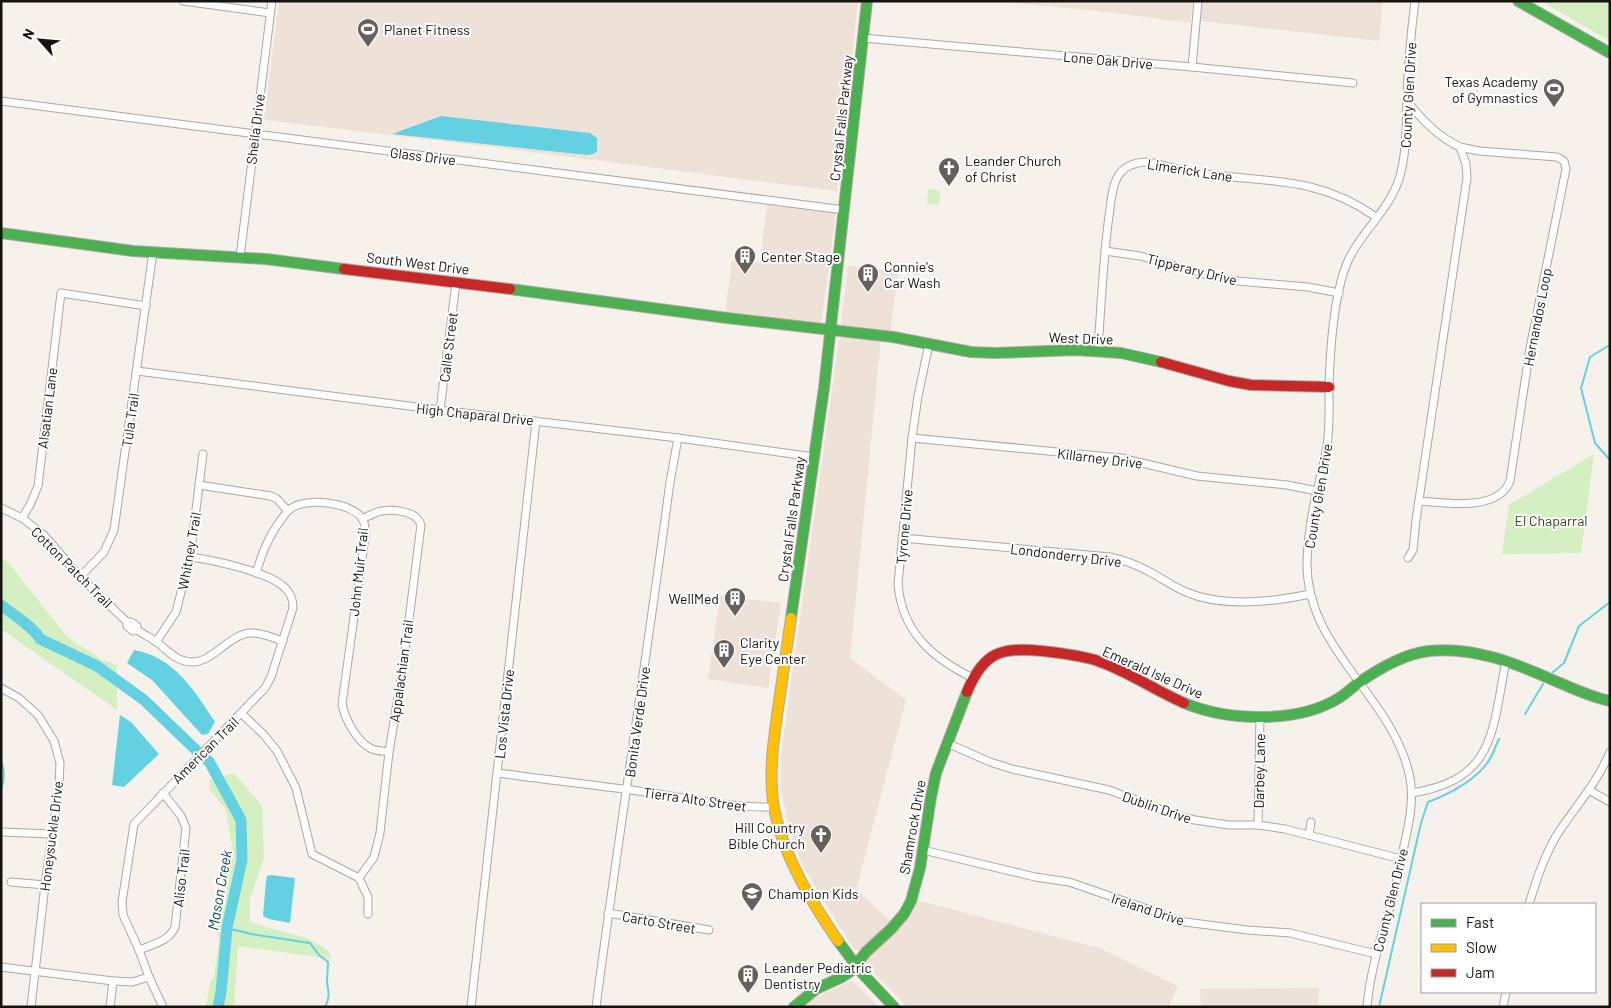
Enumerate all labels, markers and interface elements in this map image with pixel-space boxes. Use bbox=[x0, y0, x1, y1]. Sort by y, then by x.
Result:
north arrow bbox=[15, 15, 65, 65]
sports icon: Planet Fitness bbox=[356, 17, 380, 48]
place label: Planet Fitness bbox=[384, 21, 470, 38]
text: N bbox=[18, 26, 38, 42]
street label: County Glen Drive bbox=[1397, 41, 1419, 149]
street label: Lone Oak Drive bbox=[1062, 48, 1154, 72]
street label: Crystal Falls Parkway bbox=[826, 54, 856, 182]
place label: Texas Academy of Gymnastics bbox=[1445, 73, 1539, 106]
sports icon: Texas Academy of Gymnastics bbox=[1542, 77, 1566, 108]
street label: Sheila Drive bbox=[242, 93, 268, 165]
street label: Glass Drive bbox=[389, 144, 457, 168]
place label: Leander Church of Christ bbox=[965, 152, 1061, 185]
street label: Limerick Lane bbox=[1146, 155, 1234, 185]
church icon: Leander Church of Christ bbox=[937, 156, 961, 187]
building icon: Center Stage bbox=[733, 244, 757, 275]
street label: South West Drive bbox=[366, 248, 470, 278]
place label: Center Stage bbox=[761, 248, 840, 265]
street label: Tipperary Drive bbox=[1145, 250, 1239, 288]
place label: Connie's Car Wash bbox=[884, 258, 941, 291]
building icon: Connie's Car Wash bbox=[856, 262, 880, 293]
street label: Hernandos Loop bbox=[1519, 266, 1555, 368]
street label: Calle Street bbox=[435, 311, 461, 383]
street label: West Drive bbox=[1048, 328, 1114, 348]
street label: Alsatian Lane bbox=[34, 366, 60, 450]
street label: Tula Trail bbox=[118, 392, 142, 448]
street label: High Chaparal Drive bbox=[415, 399, 535, 429]
street label: County Glen Drive bbox=[1300, 442, 1336, 550]
street label: Killarney Drive bbox=[1056, 444, 1144, 472]
street label: Crystal Falls Parkway bbox=[774, 455, 808, 583]
street label: Tyrone Drive bbox=[892, 489, 916, 565]
street label: Whitney Trail bbox=[174, 511, 204, 591]
park label: El Chaparral bbox=[1514, 512, 1588, 529]
street label: Cotton Patch Trail bbox=[28, 523, 116, 611]
street label: John Muir Trail bbox=[345, 527, 371, 617]
street label: Londonderry Drive bbox=[1009, 540, 1123, 570]
building icon: WellMed bbox=[723, 586, 747, 617]
place label: WellMed bbox=[668, 590, 719, 607]
street label: Appalachian Trail bbox=[385, 619, 417, 723]
place label: Clarity Eye Center bbox=[740, 634, 806, 667]
building icon: Clarity Eye Center bbox=[712, 638, 736, 669]
street label: Emerald Isle Drive bbox=[1100, 642, 1206, 702]
street label: Bonita Verde Drive bbox=[621, 665, 653, 779]
street label: Los Vista Drive bbox=[491, 668, 517, 760]
street label: American Trail bbox=[168, 713, 242, 787]
street label: Darbey Lane bbox=[1250, 733, 1268, 809]
street label: Shamrock Drive bbox=[895, 779, 929, 875]
street label: Honeysuckle Drive bbox=[36, 780, 66, 892]
street label: Tierra Alto Street bbox=[642, 783, 748, 815]
street label: Dublin Drive bbox=[1120, 787, 1194, 827]
place label: Hill Country Bible Church bbox=[728, 819, 806, 852]
church icon: Hill Country Bible Church bbox=[809, 823, 833, 854]
street label: County Glen Drive bbox=[1369, 846, 1411, 954]
street label: Aliso Trail bbox=[169, 848, 193, 908]
water label: Mason Creek bbox=[203, 848, 235, 931]
school or university icon: Champion Kids bbox=[740, 881, 764, 912]
place label: Champion Kids bbox=[768, 885, 859, 902]
street label: Ireland Drive bbox=[1109, 889, 1187, 929]
legend bbox=[1421, 903, 1596, 993]
street label: Carto Street bbox=[621, 907, 697, 937]
text: Fast bbox=[1466, 913, 1494, 931]
text: Slow bbox=[1466, 938, 1497, 956]
place label: Leander Pediatric Dentistry bbox=[764, 959, 872, 992]
building icon: Leander Pediatric Dentistry bbox=[736, 963, 760, 994]
text: Jam bbox=[1466, 963, 1495, 981]

